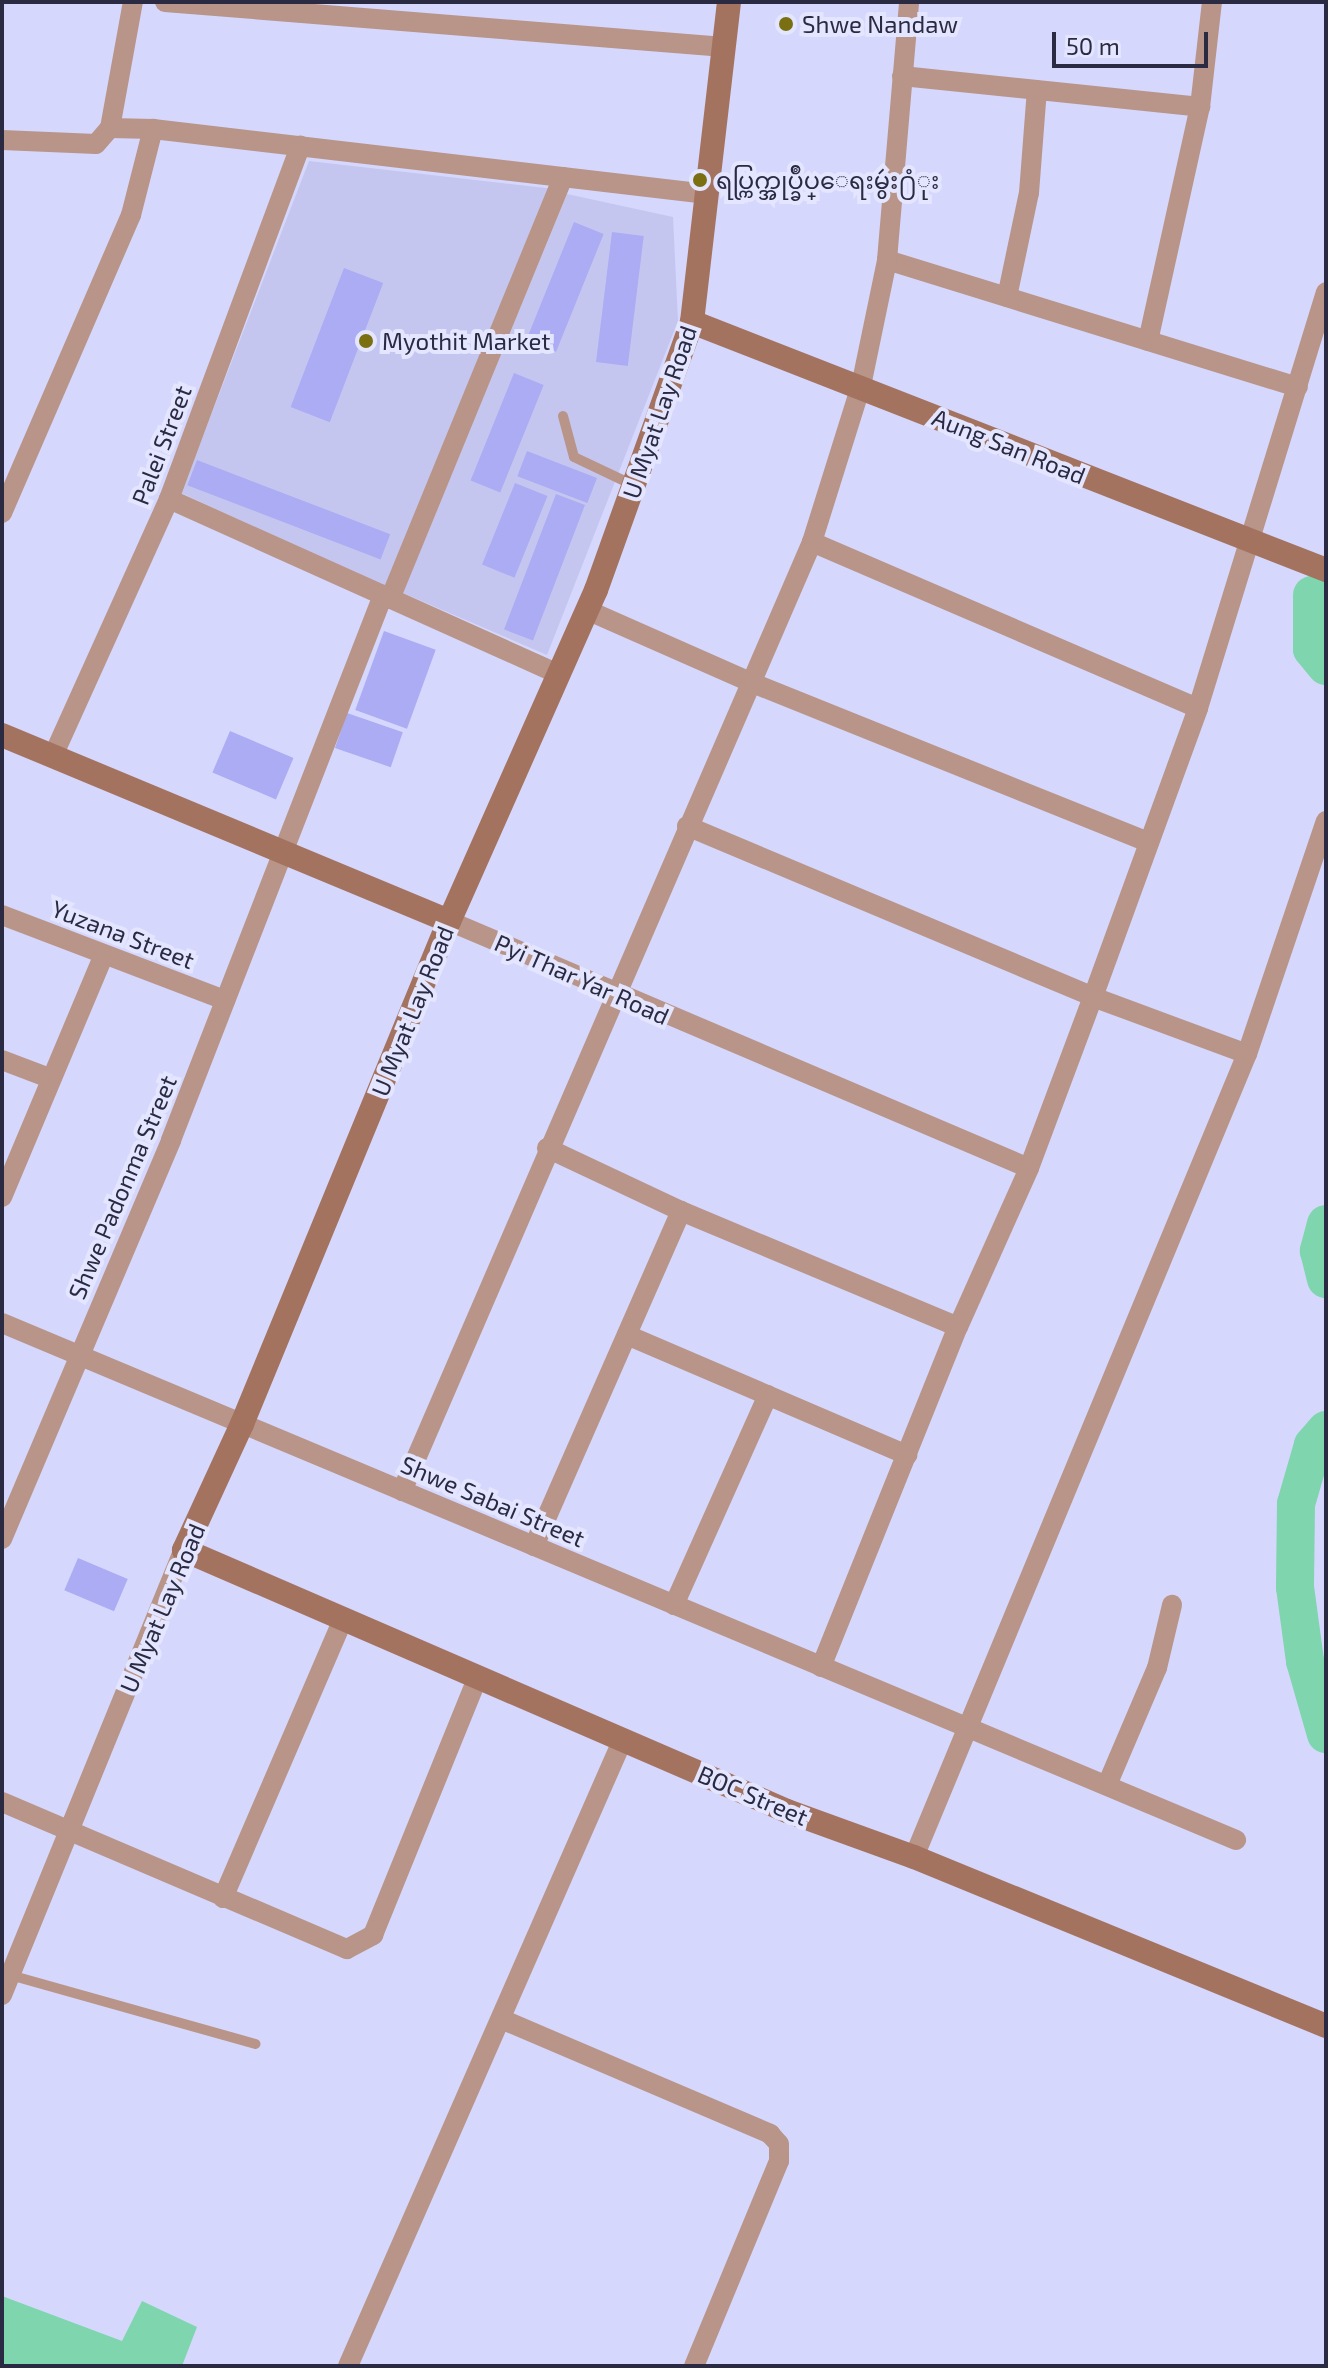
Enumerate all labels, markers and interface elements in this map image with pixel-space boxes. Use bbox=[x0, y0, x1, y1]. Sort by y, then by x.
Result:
place label: Shwe Nandaw bbox=[802, 10, 958, 38]
marker: Shwe Nandaw bbox=[777, 15, 795, 33]
scale bar bbox=[1056, 16, 1212, 66]
text: 50 m bbox=[1066, 31, 1120, 60]
place label: ရပ္ကြက္အုပ္ခ်ဳပ္ေရးမွဴး႐ံုး bbox=[716, 166, 939, 194]
marker: ရပ္ကြက္အုပ္ခ်ဳပ္ေရးမွဴး႐ံုး bbox=[691, 171, 709, 189]
street label: U Myat Lay Road bbox=[616, 322, 702, 502]
place label: Myothit Market bbox=[382, 327, 550, 355]
marker: Myothit Market bbox=[357, 332, 375, 350]
street label: Palei Street bbox=[125, 381, 197, 509]
street label: Aung San Road bbox=[928, 402, 1090, 490]
street label: Yuzana Street bbox=[48, 894, 198, 974]
street label: U Myat Lay Road bbox=[365, 921, 459, 1101]
street label: Pyi Thar Yar Road bbox=[489, 927, 675, 1031]
street label: Shwe Padonma Street bbox=[62, 1071, 182, 1303]
street label: Shwe Sabai Street bbox=[397, 1449, 589, 1553]
street label: U Myat Lay Road bbox=[113, 1519, 211, 1697]
street label: BOC Street bbox=[694, 1759, 812, 1831]

